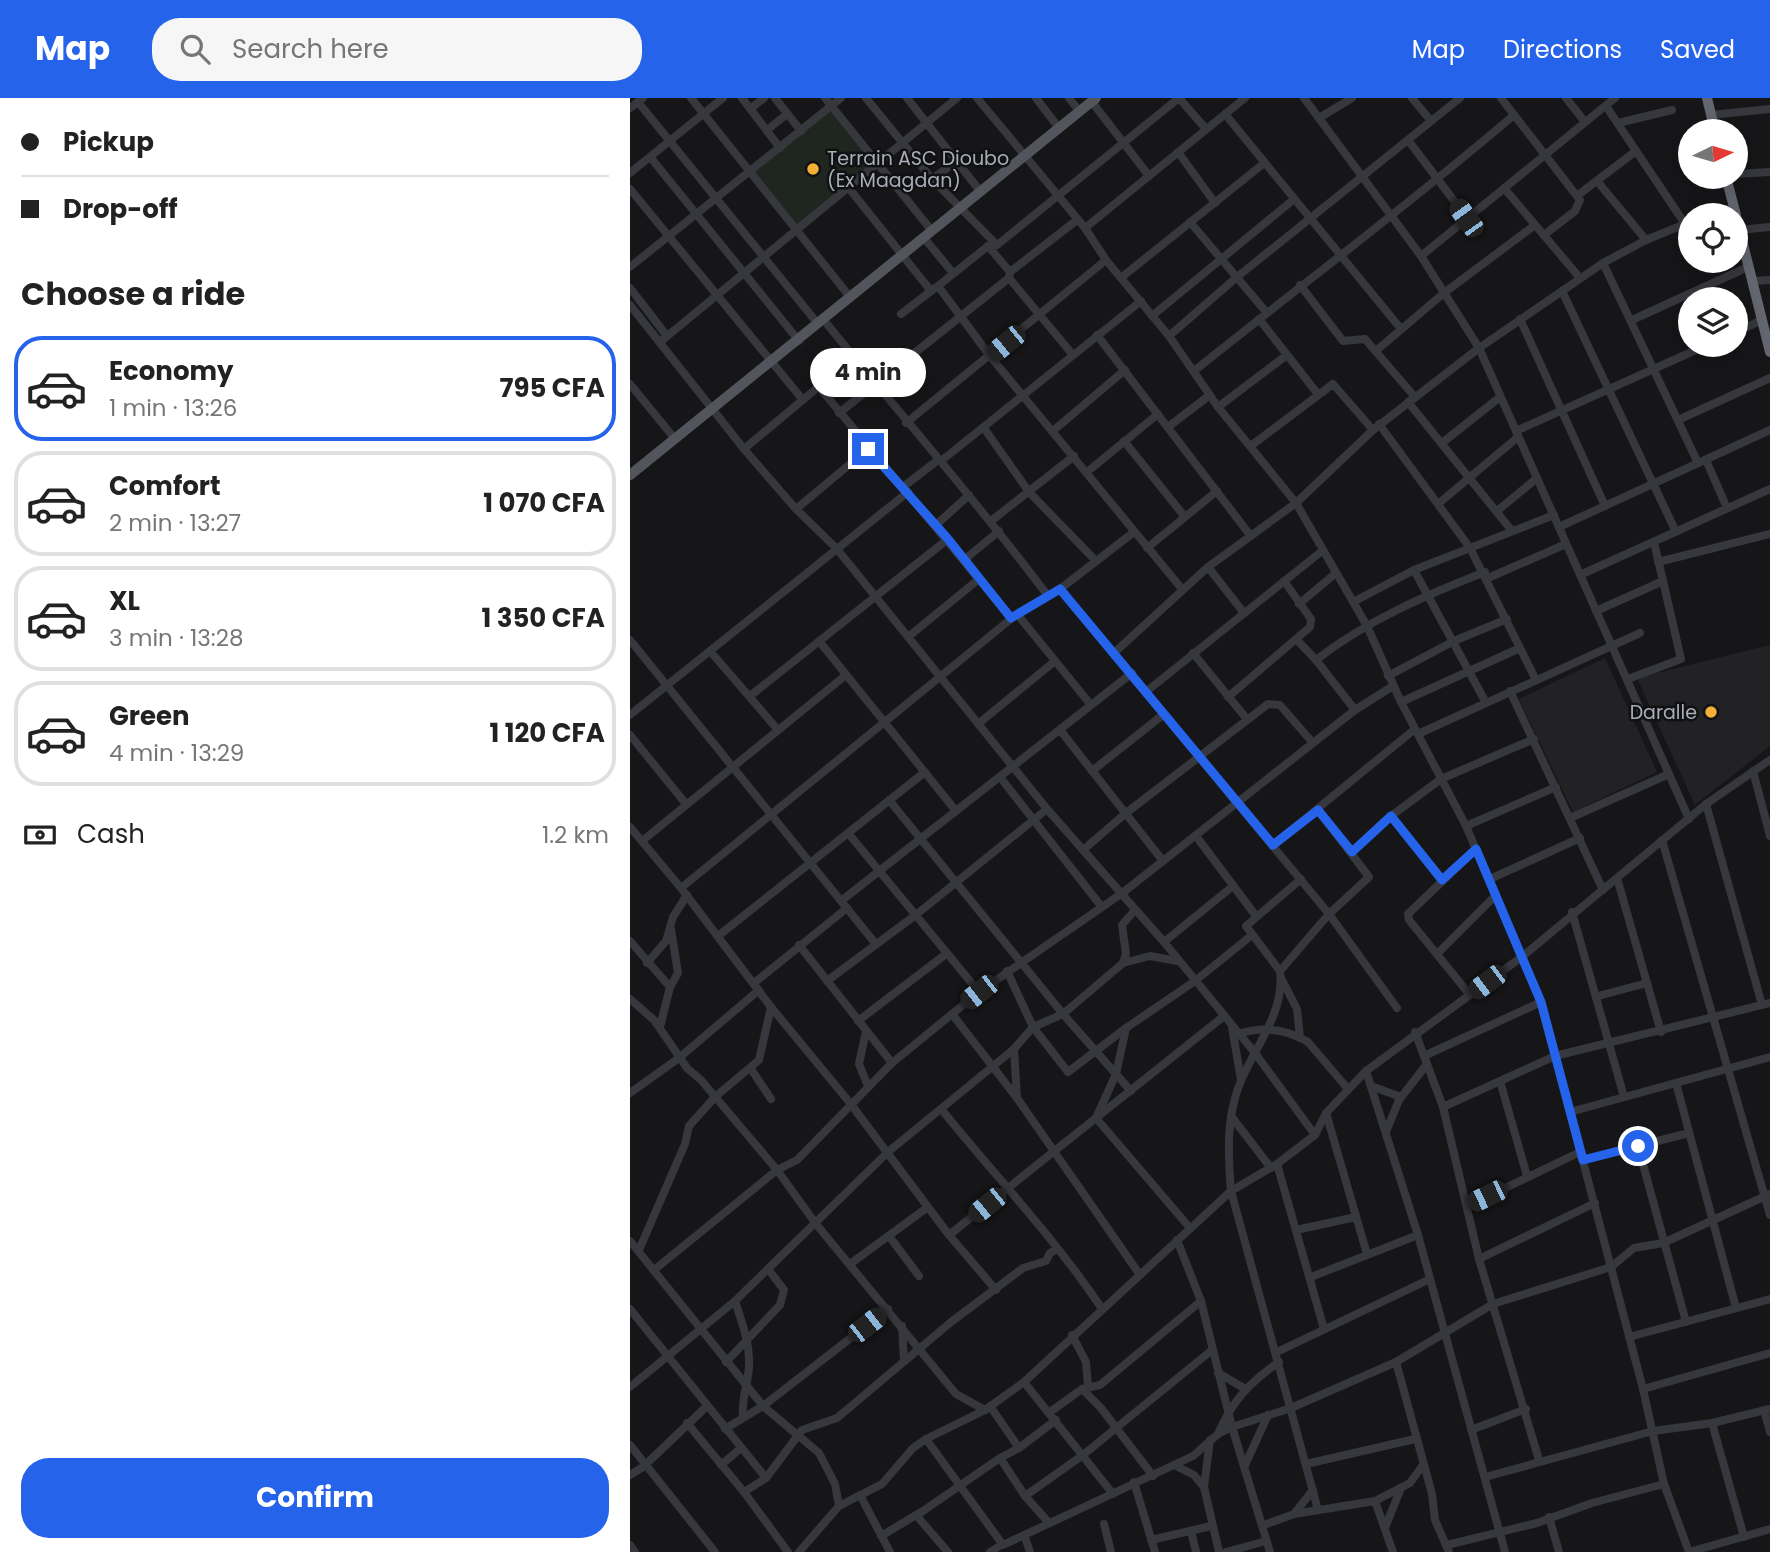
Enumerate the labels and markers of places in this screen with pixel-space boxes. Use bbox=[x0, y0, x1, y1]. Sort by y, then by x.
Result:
place label: Terrain ASC Dioubo (Ex Maagdan) bbox=[827, 145, 1009, 194]
marker: Terrain ASC Dioubo (Ex Maagdan) bbox=[805, 161, 821, 177]
place label: Daralle bbox=[1630, 699, 1697, 726]
marker: Daralle bbox=[1703, 704, 1719, 720]

